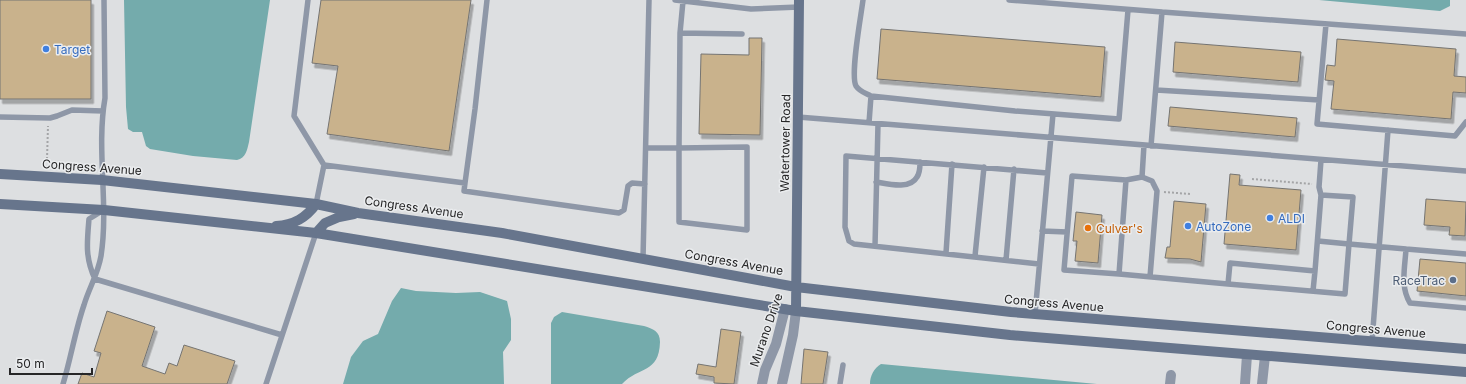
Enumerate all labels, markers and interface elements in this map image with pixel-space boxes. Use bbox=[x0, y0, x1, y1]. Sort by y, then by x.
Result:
place label: Target bbox=[54, 42, 90, 57]
marker: Target bbox=[41, 44, 51, 54]
street label: Watertower Road bbox=[777, 94, 793, 192]
street label: Congress Avenue bbox=[42, 156, 142, 178]
street label: Congress Avenue bbox=[363, 193, 465, 221]
place label: ALDI bbox=[1278, 211, 1305, 226]
marker: ALDI bbox=[1265, 213, 1275, 223]
place label: AutoZone bbox=[1196, 219, 1251, 234]
place label: Culver's bbox=[1096, 221, 1143, 236]
marker: AutoZone bbox=[1183, 221, 1193, 231]
marker: Culver's bbox=[1083, 223, 1093, 233]
street label: Congress Avenue bbox=[683, 246, 785, 278]
place label: RaceTrac bbox=[1393, 273, 1445, 288]
marker: RaceTrac bbox=[1448, 275, 1458, 285]
street label: Murano Drive bbox=[746, 291, 786, 369]
street label: Congress Avenue bbox=[1004, 291, 1104, 315]
street label: Congress Avenue bbox=[1326, 317, 1426, 341]
scale bar bbox=[10, 350, 92, 376]
text: 50 m bbox=[16, 356, 45, 371]

